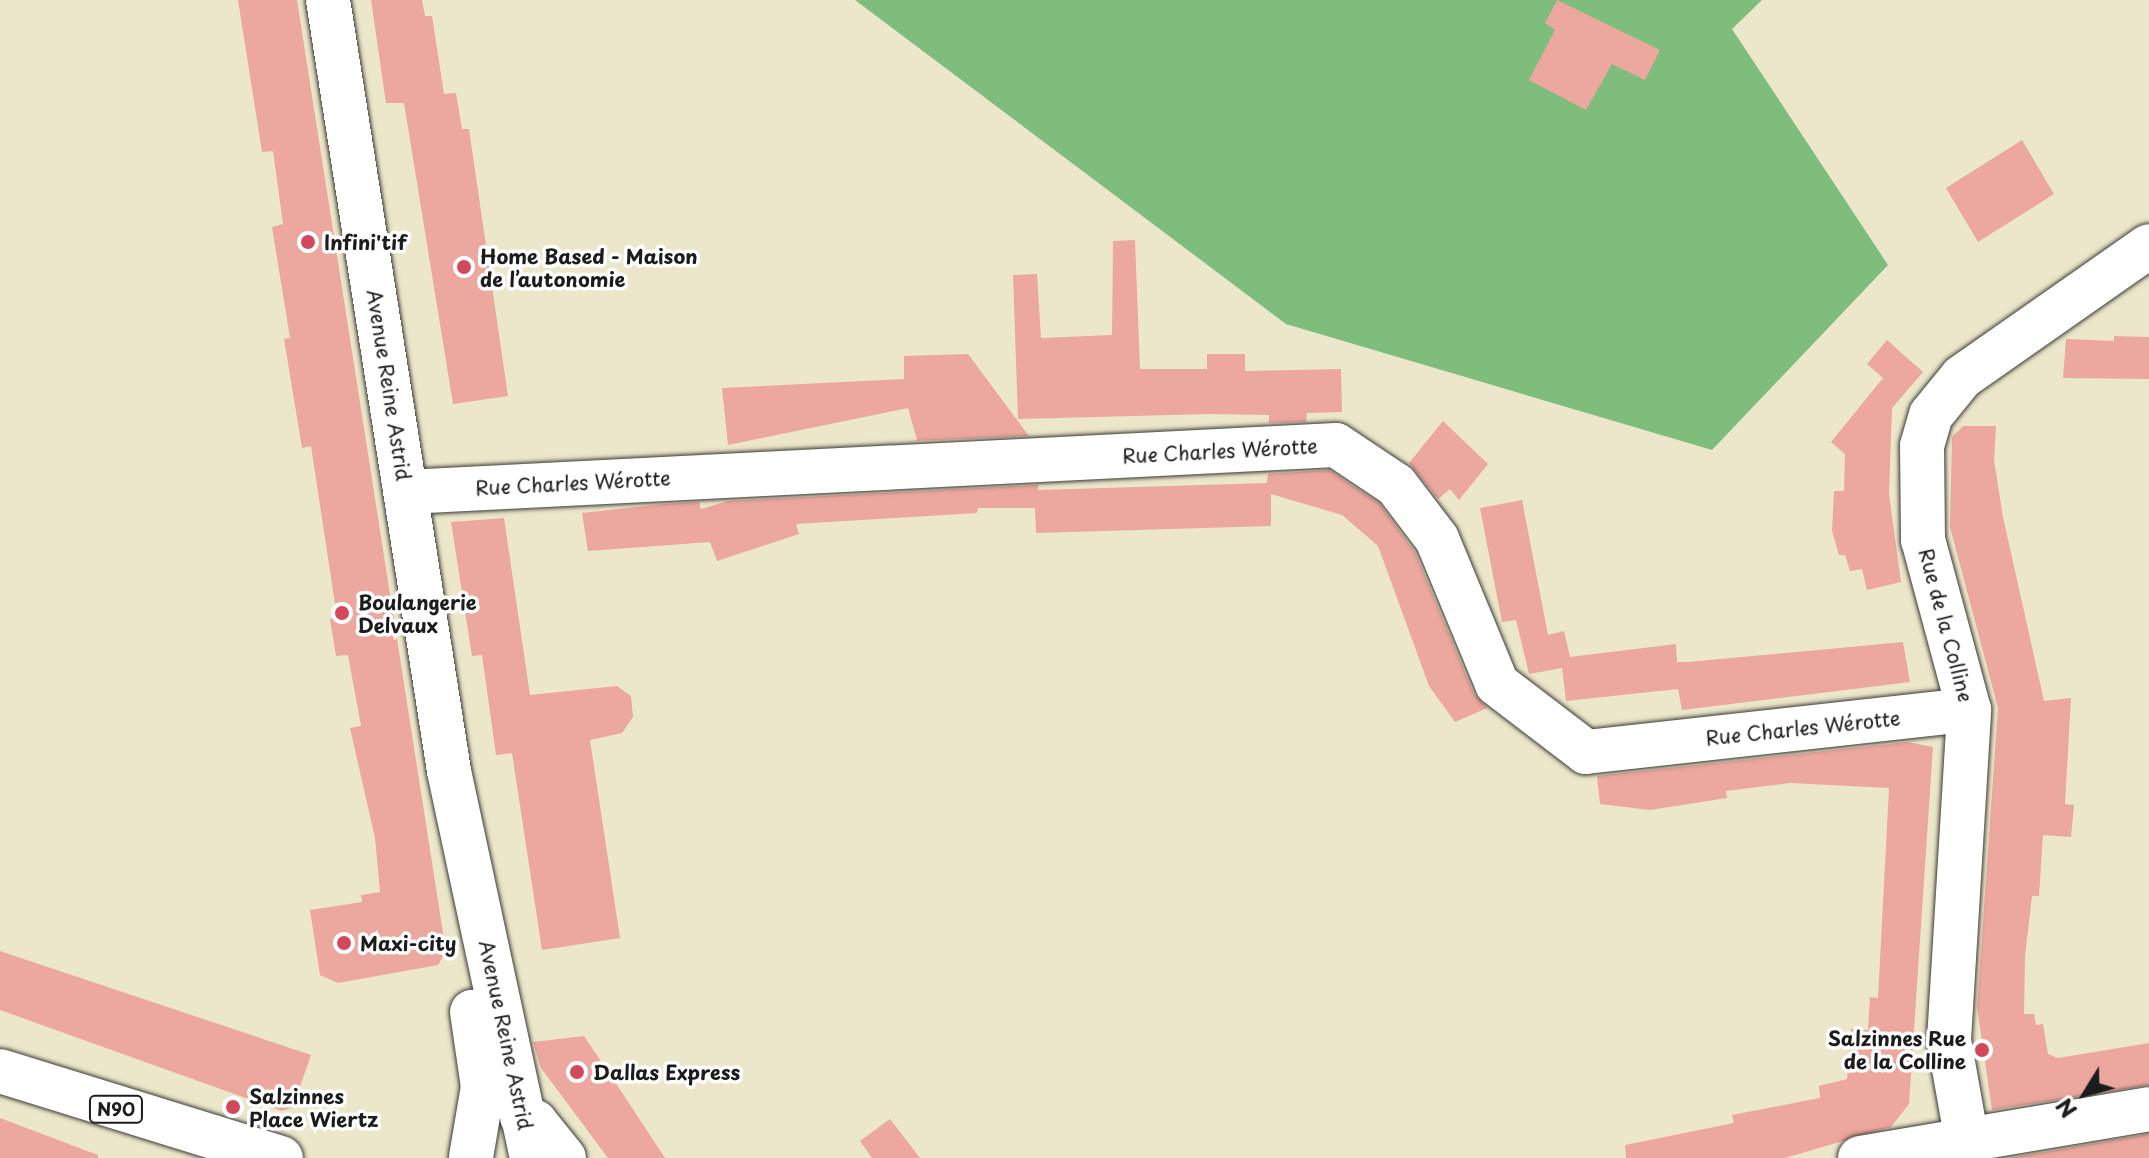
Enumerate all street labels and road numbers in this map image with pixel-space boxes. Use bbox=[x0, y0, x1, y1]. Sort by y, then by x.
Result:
street label: Avenue Reine Astrid bbox=[362, 288, 416, 482]
street label: Rue Charles Wérotte bbox=[1120, 434, 1320, 468]
street label: Rue Charles Wérotte bbox=[473, 466, 673, 500]
street label: Rue de la Colline bbox=[1913, 544, 1979, 706]
street label: Rue Charles Wérotte bbox=[1702, 706, 1904, 750]
street label: Avenue Reine Astrid bbox=[474, 938, 538, 1132]
road number: N90 bbox=[88, 1095, 144, 1123]

